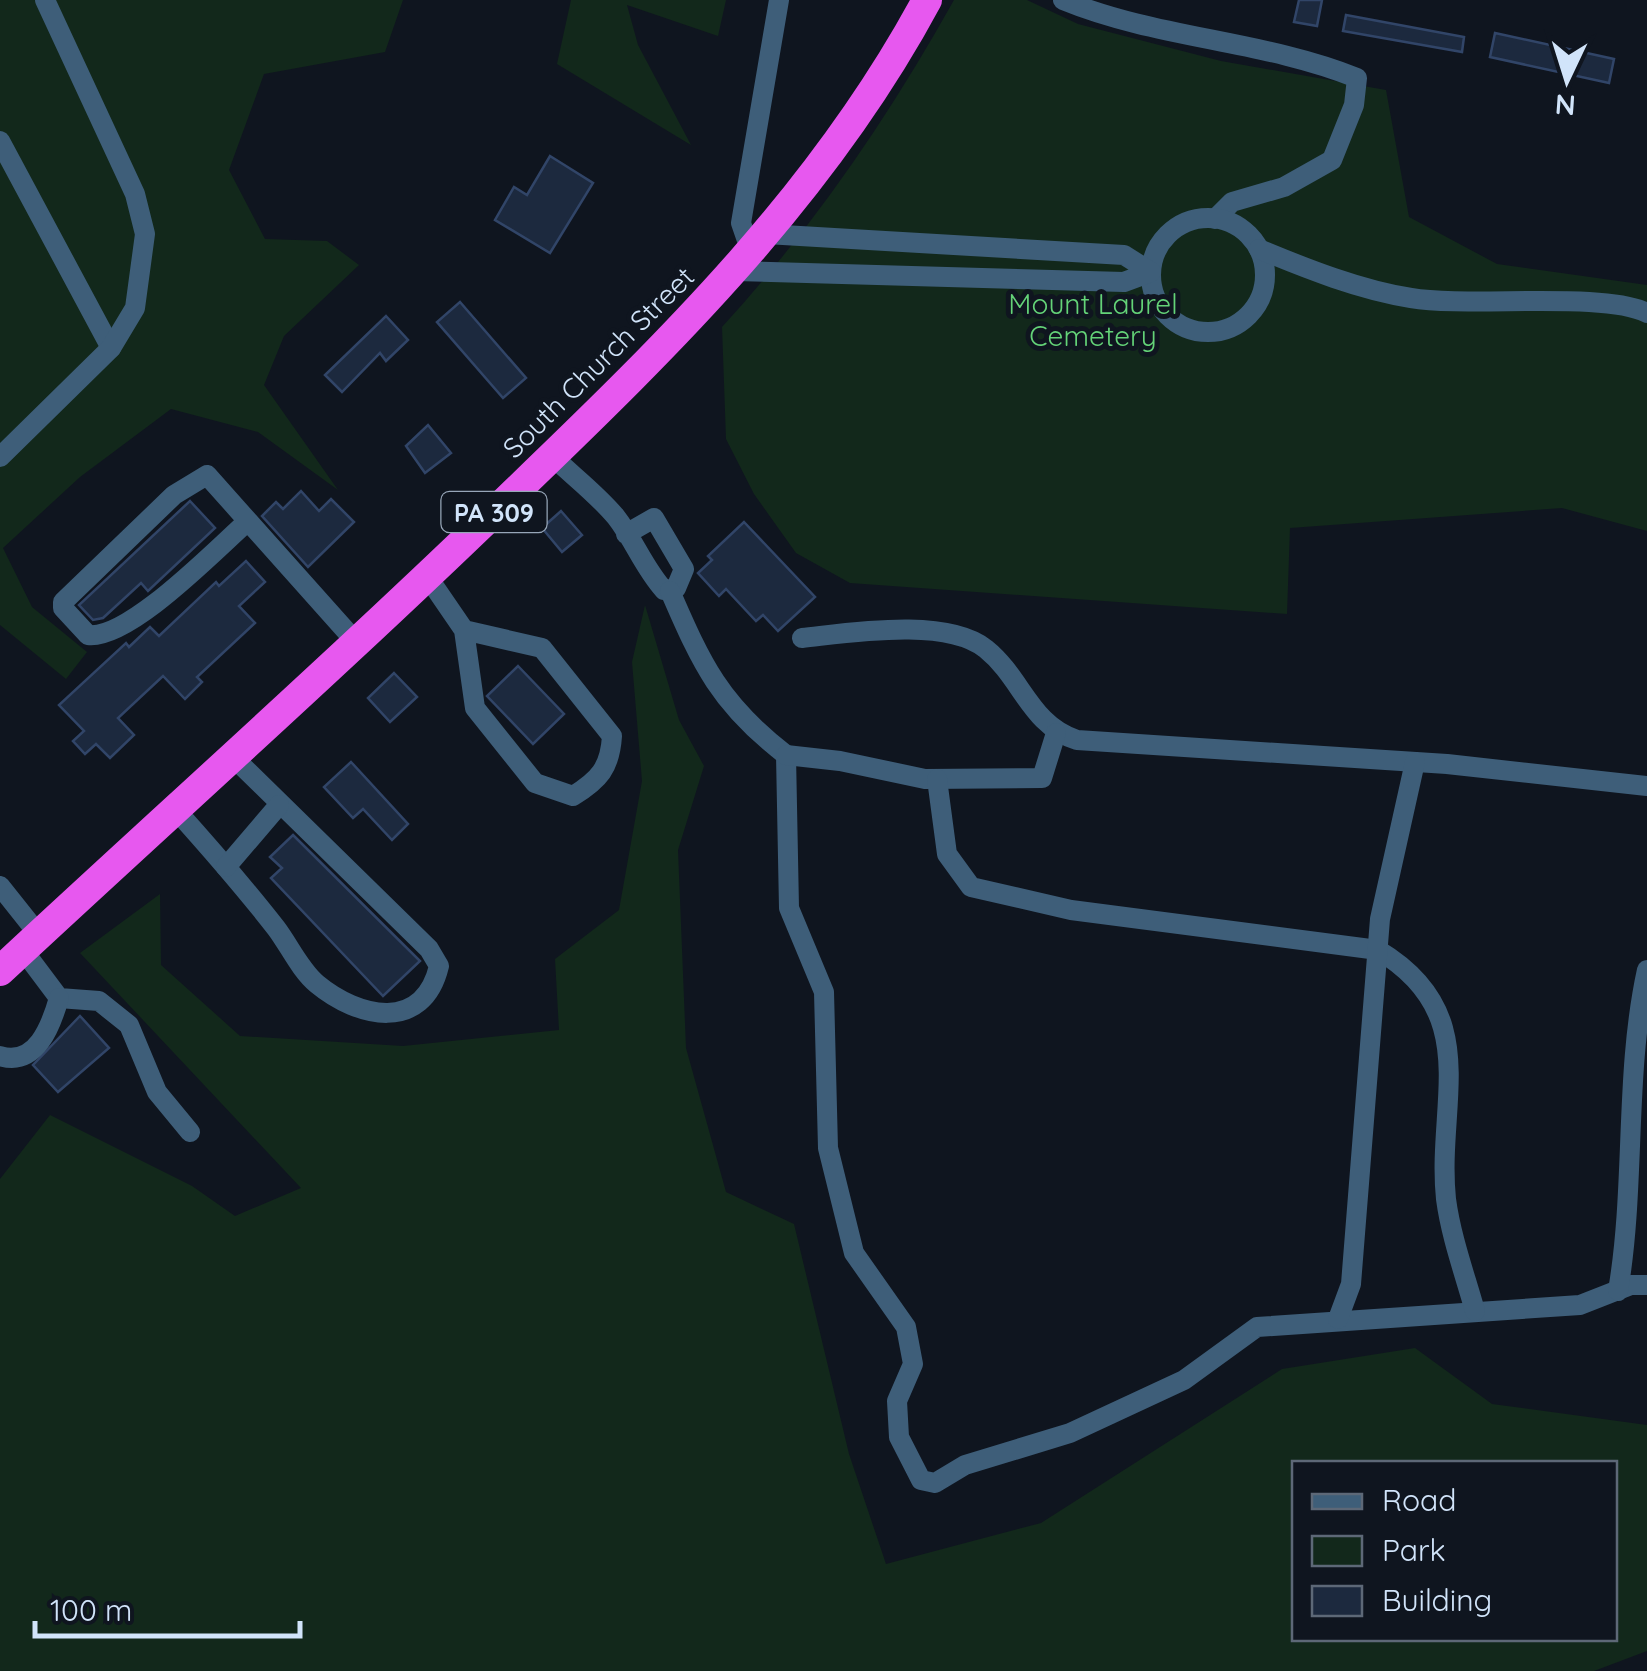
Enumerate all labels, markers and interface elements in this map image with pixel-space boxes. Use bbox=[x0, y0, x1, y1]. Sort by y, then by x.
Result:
north arrow bbox=[1517, 30, 1617, 130]
text: N bbox=[1554, 87, 1577, 124]
street label: South Church Street bbox=[495, 259, 701, 465]
park label: Mount Laurel Cemetery bbox=[1008, 286, 1178, 353]
road number: PA 309 bbox=[442, 492, 546, 532]
legend bbox=[1292, 1461, 1617, 1641]
text: Road bbox=[1382, 1481, 1456, 1519]
text: Park bbox=[1382, 1531, 1446, 1569]
scale bar bbox=[35, 1576, 300, 1638]
text: Building bbox=[1382, 1581, 1492, 1619]
text: 100 m bbox=[50, 1591, 132, 1629]

